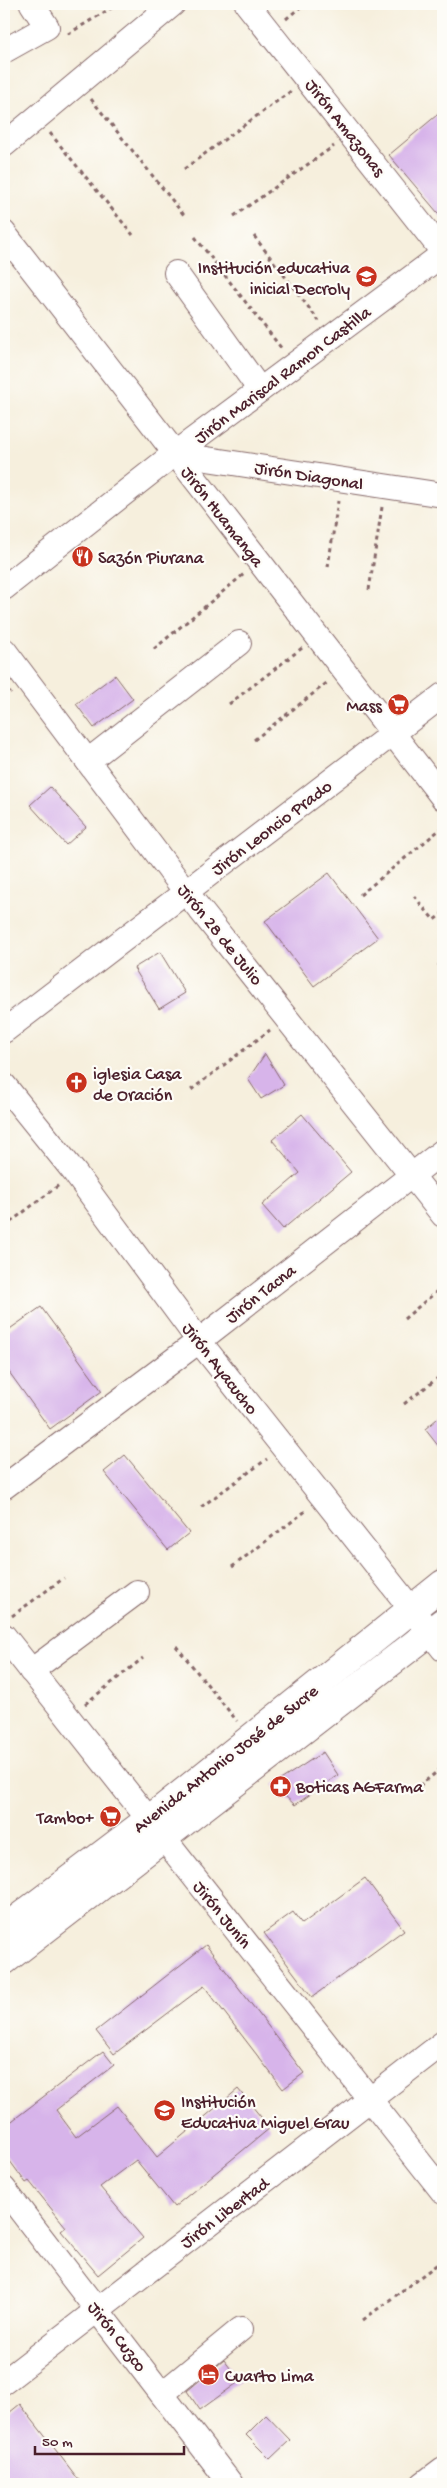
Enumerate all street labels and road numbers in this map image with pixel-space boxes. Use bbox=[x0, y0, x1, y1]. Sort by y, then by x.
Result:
street label: Jirón Amazonas bbox=[299, 76, 389, 183]
street label: Jirón Mariscal Ramon Castilla bbox=[191, 302, 377, 449]
street label: Jirón Diagonal bbox=[253, 459, 364, 496]
street label: Jirón Huamanga bbox=[175, 463, 268, 573]
street label: Jirón Leoncio Prado bbox=[208, 777, 337, 881]
street label: Jirón 28 de Julio bbox=[172, 881, 266, 990]
street label: Jirón Tacna bbox=[222, 1260, 302, 1329]
street label: Jirón Ayacucho bbox=[177, 1319, 262, 1420]
street label: Avenida Antonio José de Sucre bbox=[130, 1681, 324, 1839]
street label: Jirón Junín bbox=[187, 1878, 255, 1954]
street label: Jirón Libertad bbox=[177, 2173, 275, 2254]
street label: Jirón Cuzco bbox=[82, 2298, 150, 2377]

